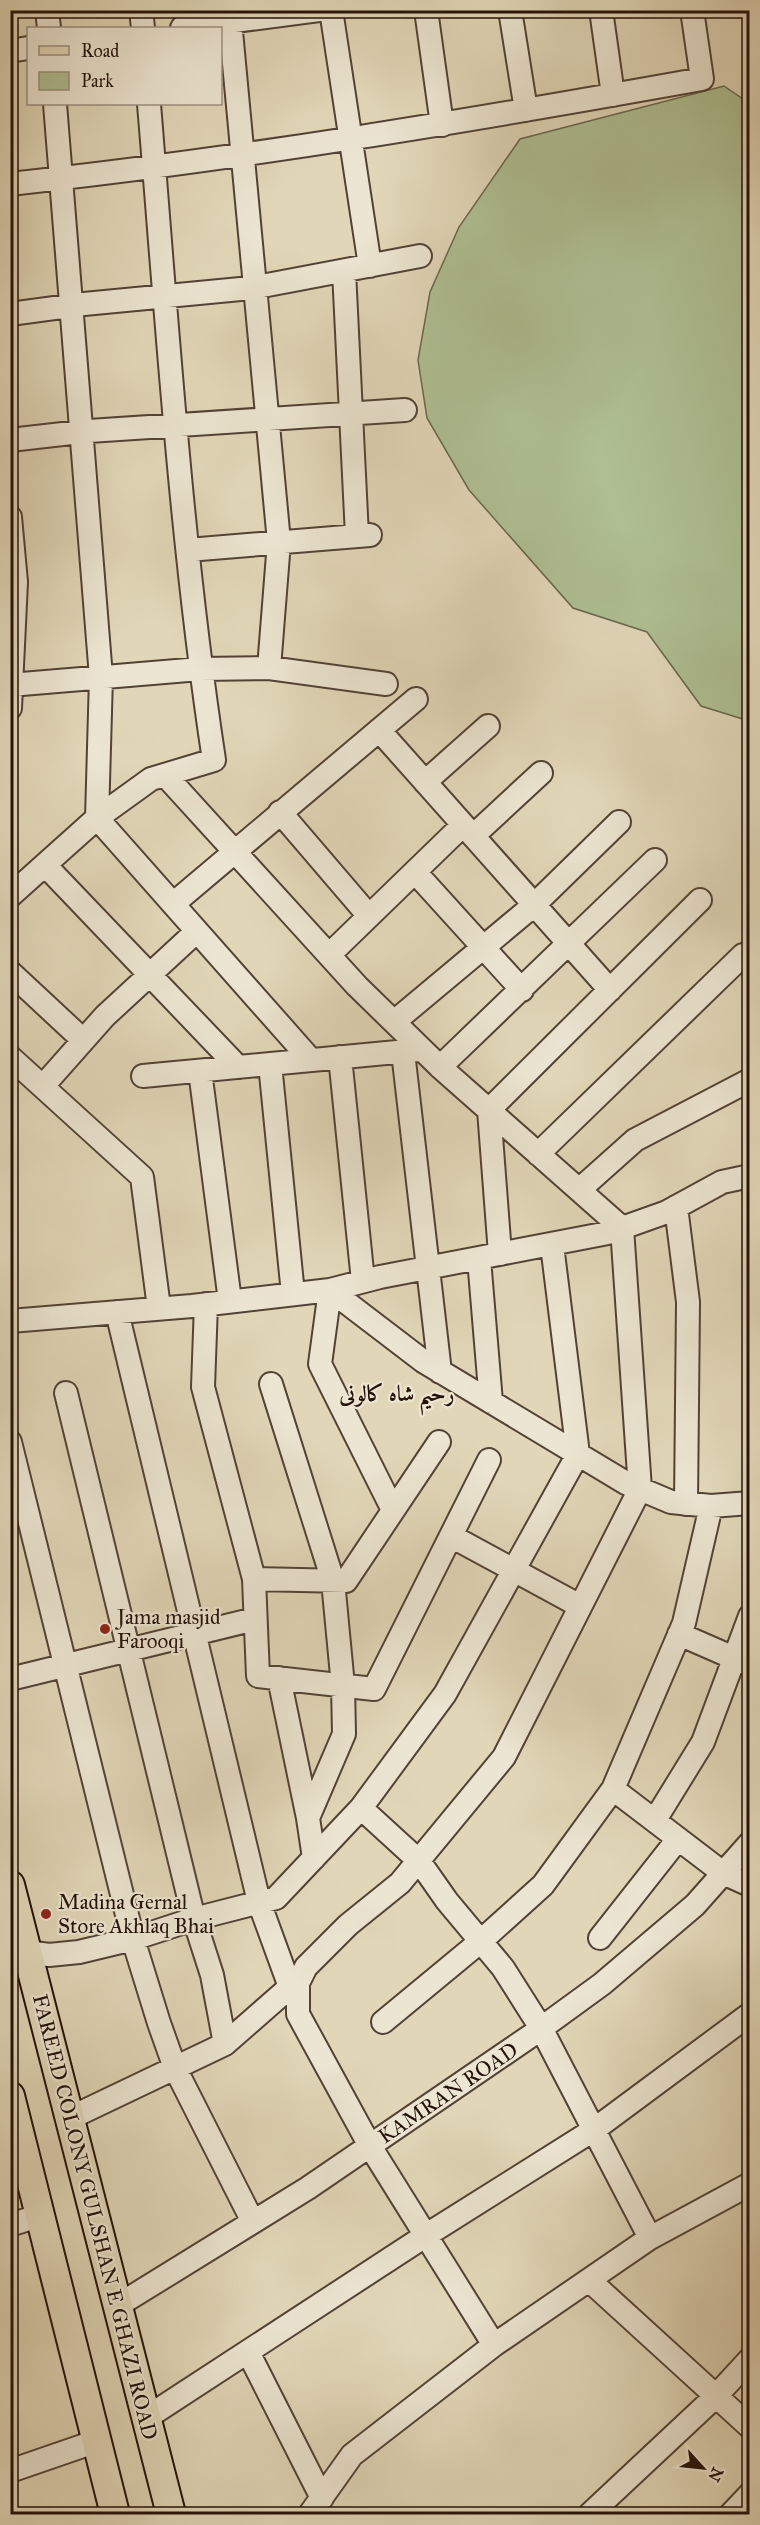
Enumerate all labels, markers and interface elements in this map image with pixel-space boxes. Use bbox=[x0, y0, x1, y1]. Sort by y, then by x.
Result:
legend bbox=[27, 27, 222, 105]
text: Road bbox=[81, 40, 119, 62]
text: Park bbox=[81, 70, 114, 92]
district label: رحیم شاہ کالونی bbox=[338, 1380, 455, 1416]
place label: Jama masjid Farooqi bbox=[115, 1604, 221, 1654]
marker: Jama masjid Farooqi bbox=[98, 1622, 112, 1636]
place label: Madina Gernal Store Akhlaq Bhai bbox=[58, 1889, 214, 1939]
marker: Madina Gernal Store Akhlaq Bhai bbox=[39, 1907, 53, 1921]
street label: FAREED COLONY GULSHAN E GHAZI ROAD bbox=[27, 1991, 163, 2443]
street label: KAMRAN ROAD bbox=[373, 2037, 523, 2149]
north arrow bbox=[673, 2438, 733, 2498]
text: N bbox=[704, 2464, 727, 2485]

